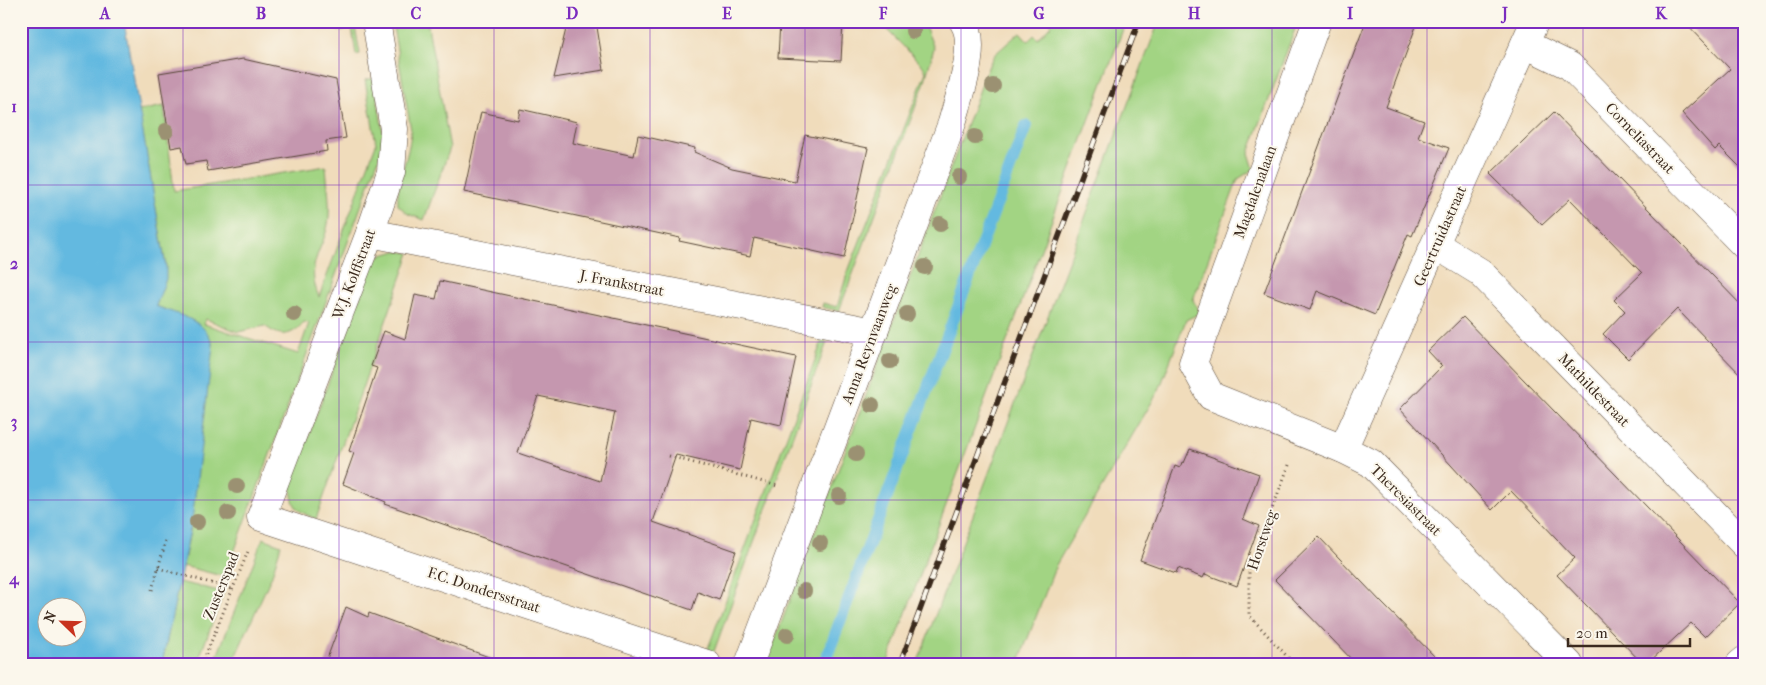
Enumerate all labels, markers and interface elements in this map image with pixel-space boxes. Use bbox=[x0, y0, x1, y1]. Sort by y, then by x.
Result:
text: A bbox=[99, 4, 111, 23]
text: B bbox=[256, 4, 266, 23]
text: C bbox=[411, 4, 422, 23]
text: D bbox=[566, 4, 578, 23]
text: E bbox=[722, 4, 732, 23]
text: F bbox=[878, 4, 888, 23]
text: G bbox=[1033, 4, 1045, 23]
text: H bbox=[1188, 4, 1201, 23]
text: I bbox=[1347, 4, 1354, 23]
text: J bbox=[1500, 4, 1508, 24]
text: K bbox=[1655, 4, 1668, 23]
text: 1 bbox=[11, 97, 17, 116]
street label: Corneliastraat bbox=[1602, 99, 1679, 178]
street label: Magdalenalaan bbox=[1230, 143, 1280, 241]
street label: Geertruidastraat bbox=[1410, 182, 1470, 289]
street label: W.J. Kolffstraat bbox=[328, 226, 380, 323]
text: 2 bbox=[10, 254, 18, 273]
street label: J. Frankstraat bbox=[577, 266, 666, 300]
street label: Anna Reynvaanweg bbox=[837, 280, 901, 408]
street label: Mathildestraat bbox=[1555, 350, 1634, 431]
text: 3 bbox=[11, 412, 17, 432]
street label: Theresiastraat bbox=[1367, 461, 1446, 540]
street label: Horstweg bbox=[1243, 506, 1281, 573]
street label: Zusterspad bbox=[199, 548, 243, 623]
street label: F.C. Dondersstraat bbox=[425, 563, 543, 617]
text: 4 bbox=[8, 569, 20, 589]
north arrow bbox=[38, 598, 88, 648]
text: N bbox=[41, 609, 61, 625]
scale bar bbox=[1568, 615, 1691, 647]
text: 20 m bbox=[1576, 624, 1608, 642]

